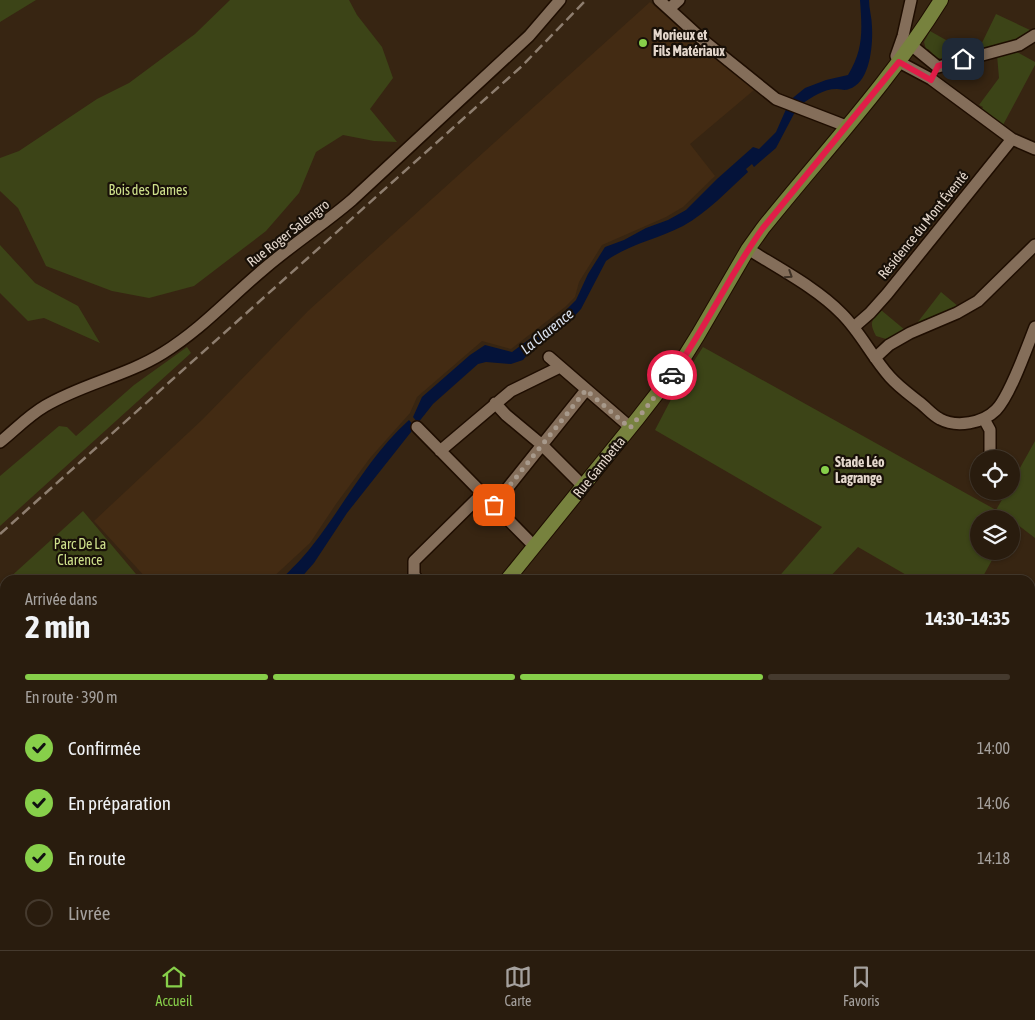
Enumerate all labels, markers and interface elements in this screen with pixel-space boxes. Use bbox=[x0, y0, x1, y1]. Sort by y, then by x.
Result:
place label: Morieux et Fils Matériaux bbox=[653, 27, 725, 59]
marker: Morieux et Fils Matériaux bbox=[637, 37, 649, 49]
pin bbox=[942, 38, 984, 80]
icon: home bbox=[949, 45, 977, 73]
street label: Résidence du Mont Éventé bbox=[875, 168, 971, 282]
park label: Bois des Dames bbox=[109, 182, 187, 198]
street label: Rue Roger Salengro bbox=[244, 196, 332, 270]
one-way arrow bbox=[783, 269, 792, 279]
water label: La Clarence bbox=[517, 305, 577, 357]
courier bbox=[647, 350, 697, 400]
icon: car bbox=[658, 361, 686, 389]
street label: Rue Gambetta bbox=[570, 433, 628, 501]
map controls bbox=[970, 450, 1020, 560]
button: locate bbox=[970, 450, 1020, 500]
place label: Stade Léo Lagrange bbox=[835, 454, 885, 486]
marker: Stade Léo Lagrange bbox=[819, 464, 831, 476]
pin bbox=[473, 484, 515, 526]
icon: bag bbox=[480, 491, 508, 519]
button: layers bbox=[970, 510, 1020, 560]
park label: Parc De La Clarence bbox=[54, 536, 106, 568]
text: Arrivée dans bbox=[25, 590, 97, 608]
text: 14:30–14:35 bbox=[925, 607, 1010, 629]
text: 2 min bbox=[25, 608, 90, 645]
text: En route · 390 m bbox=[25, 688, 118, 706]
icon: check bbox=[25, 734, 53, 762]
text: Confirmée bbox=[68, 737, 141, 759]
text: 14:00 bbox=[977, 739, 1010, 757]
icon: check bbox=[25, 789, 53, 817]
text: En préparation bbox=[68, 792, 171, 814]
text: 14:06 bbox=[977, 794, 1010, 812]
icon: check bbox=[25, 844, 53, 872]
text: En route bbox=[68, 847, 126, 869]
text: 14:18 bbox=[977, 849, 1010, 867]
text: Livrée bbox=[68, 902, 110, 924]
tab: Accueil bbox=[156, 963, 193, 1009]
tab: Carte bbox=[504, 963, 532, 1009]
tab: Favoris bbox=[843, 963, 879, 1009]

